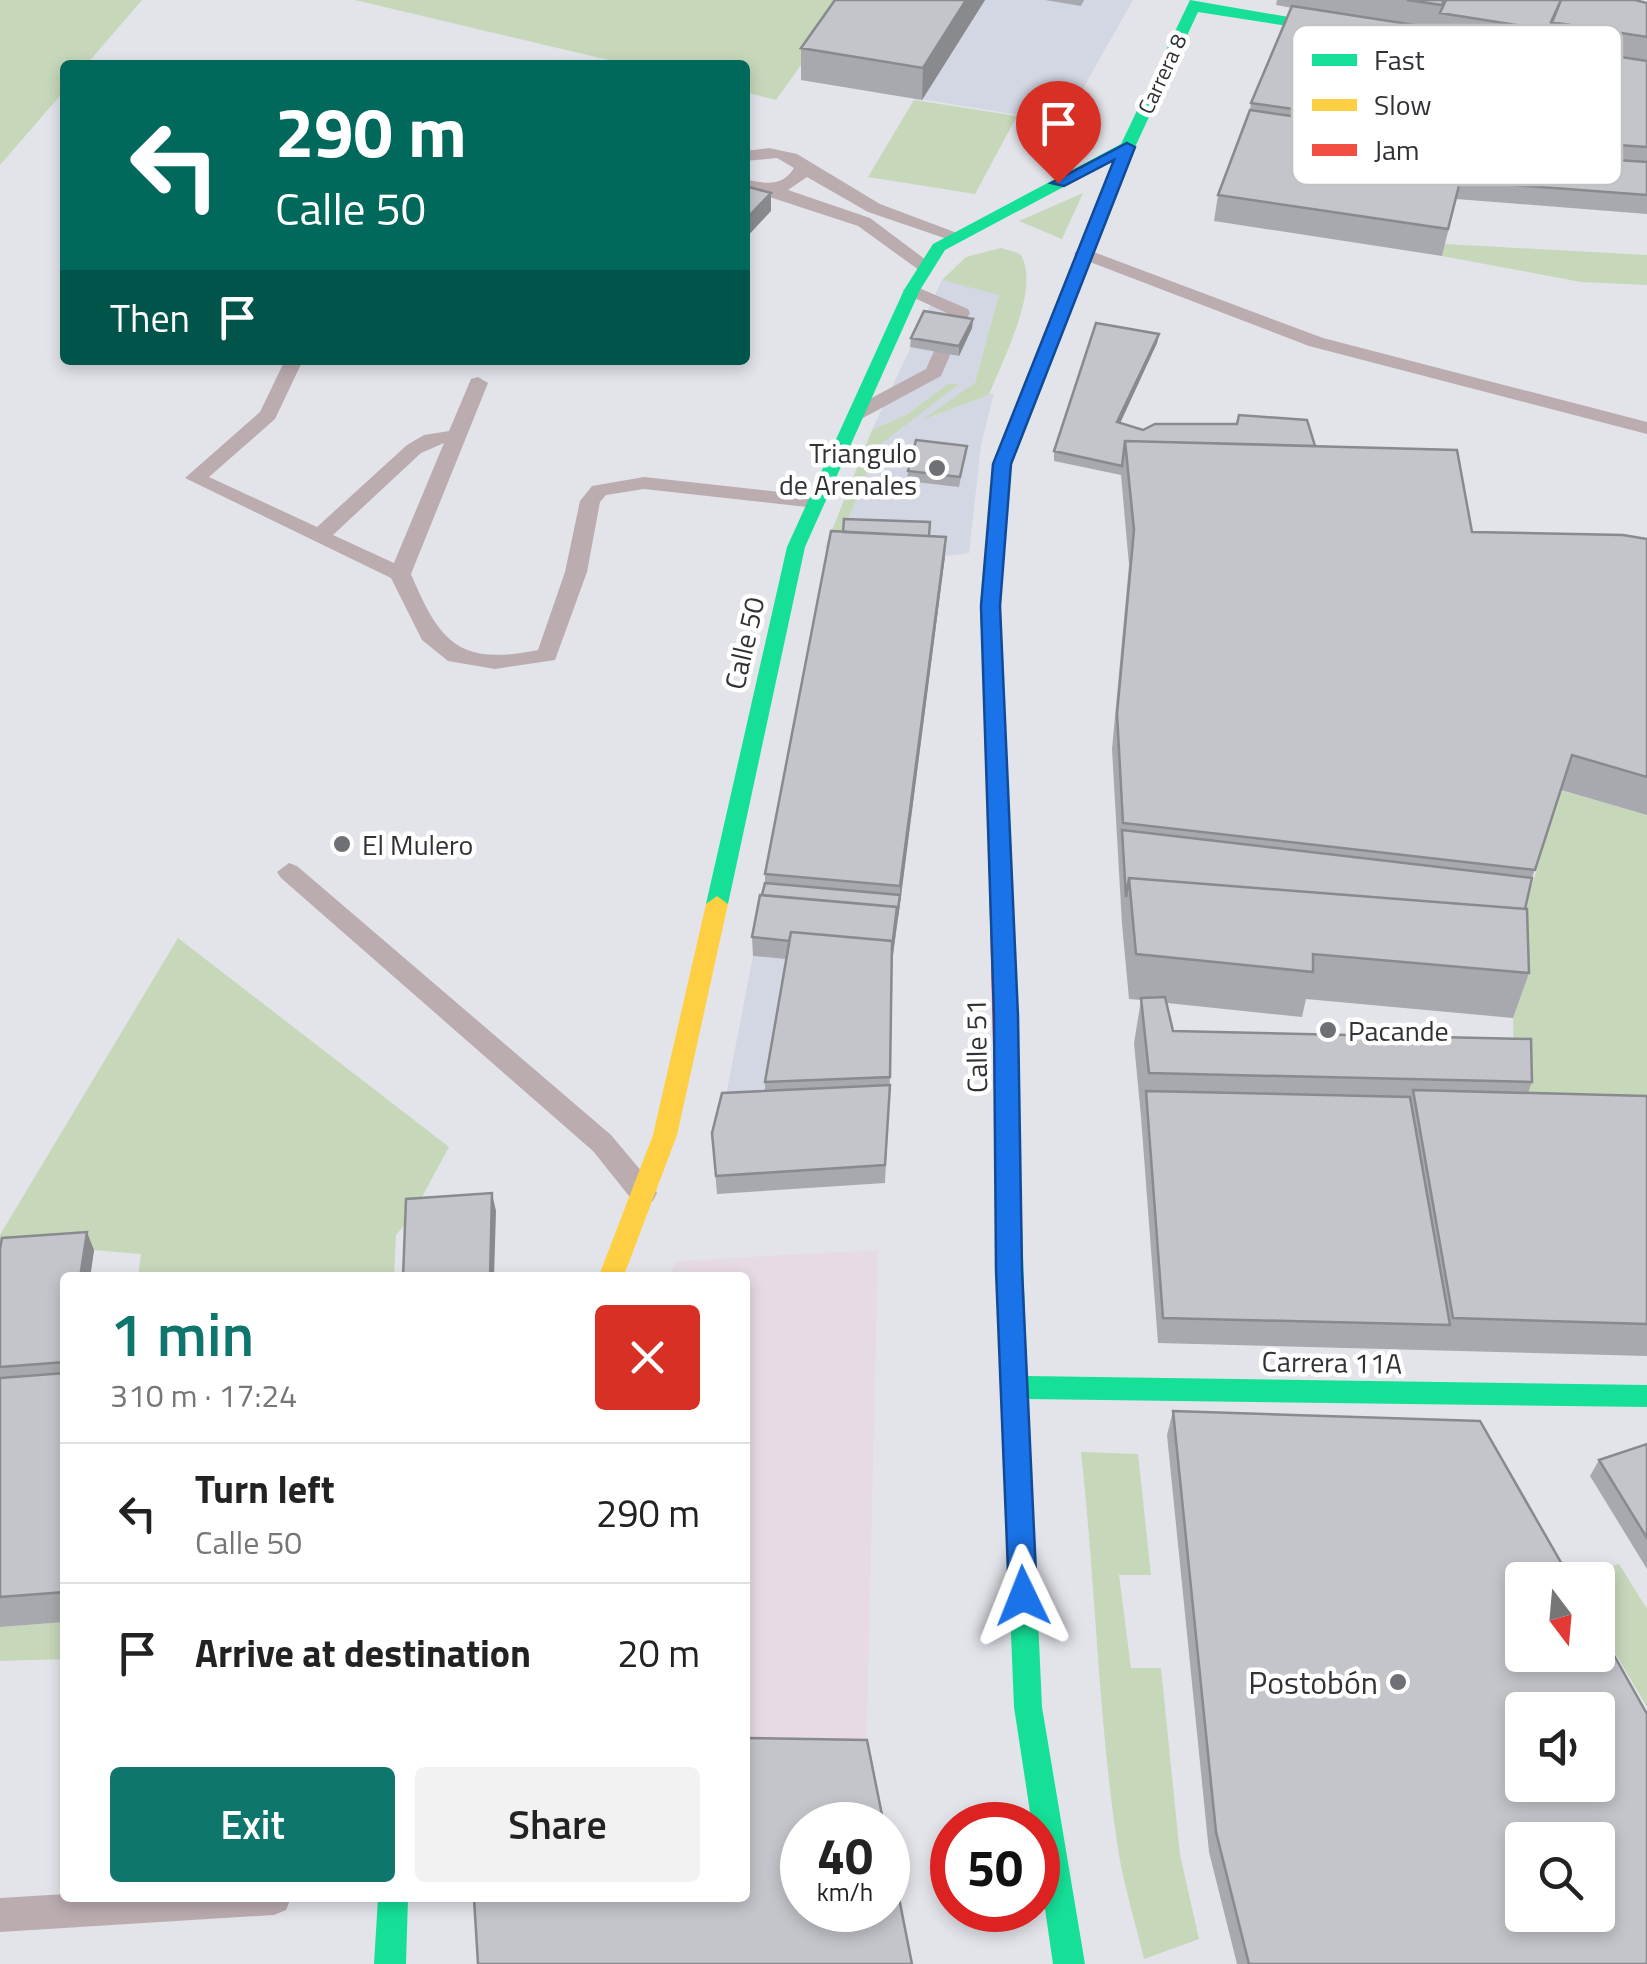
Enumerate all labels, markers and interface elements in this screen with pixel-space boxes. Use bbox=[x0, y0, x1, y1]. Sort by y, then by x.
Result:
legend bbox=[1292, 25, 1622, 185]
street label: Carrera 8 bbox=[1129, 28, 1195, 120]
text: Fast bbox=[1374, 38, 1425, 81]
text: 290 m bbox=[275, 78, 467, 184]
pin bbox=[1016, 81, 1101, 184]
text: Slow bbox=[1374, 83, 1432, 126]
icon: arrive bbox=[1031, 96, 1086, 151]
icon: left bbox=[110, 100, 240, 230]
text: Jam bbox=[1374, 128, 1420, 171]
text: Calle 50 bbox=[275, 174, 426, 242]
text: Then bbox=[110, 289, 190, 347]
icon: arrive bbox=[210, 290, 265, 345]
place label: Triangulo de Arenales bbox=[779, 431, 917, 506]
marker: Triangulo de Arenales bbox=[926, 457, 948, 479]
street label: Calle 50 bbox=[712, 592, 776, 694]
place label: El Mulero bbox=[362, 823, 473, 866]
marker: El Mulero bbox=[331, 833, 353, 855]
street label: Calle 51 bbox=[954, 999, 998, 1093]
place label: Pacande bbox=[1348, 1009, 1449, 1052]
marker: Pacande bbox=[1317, 1019, 1339, 1041]
text: 1 min bbox=[110, 1288, 254, 1379]
button: close bbox=[595, 1305, 700, 1410]
street label: Carrera 11A bbox=[1261, 1339, 1403, 1385]
text: 310 m · 17:24 bbox=[110, 1371, 297, 1419]
text: Turn left bbox=[195, 1460, 335, 1518]
text: 290 m bbox=[596, 1484, 700, 1542]
icon: left bbox=[110, 1486, 165, 1541]
text: Calle 50 bbox=[195, 1518, 302, 1566]
position arrow bbox=[971, 1544, 1075, 1648]
north arrow bbox=[1505, 1562, 1615, 1672]
map controls bbox=[1505, 1562, 1615, 1932]
text: Arrive at destination bbox=[195, 1624, 531, 1682]
text: 20 m bbox=[617, 1624, 700, 1682]
icon: arrive bbox=[110, 1626, 165, 1681]
place label: Postobón bbox=[1248, 1658, 1378, 1706]
marker: Postobón bbox=[1387, 1671, 1409, 1693]
button: sound bbox=[1505, 1692, 1615, 1802]
button: Exit bbox=[110, 1767, 395, 1882]
button: Share bbox=[415, 1767, 700, 1882]
speed limit sign: 50 bbox=[930, 1802, 1060, 1932]
text: 40 bbox=[817, 1817, 873, 1893]
button: search bbox=[1505, 1822, 1615, 1932]
text: km/h bbox=[817, 1873, 873, 1911]

